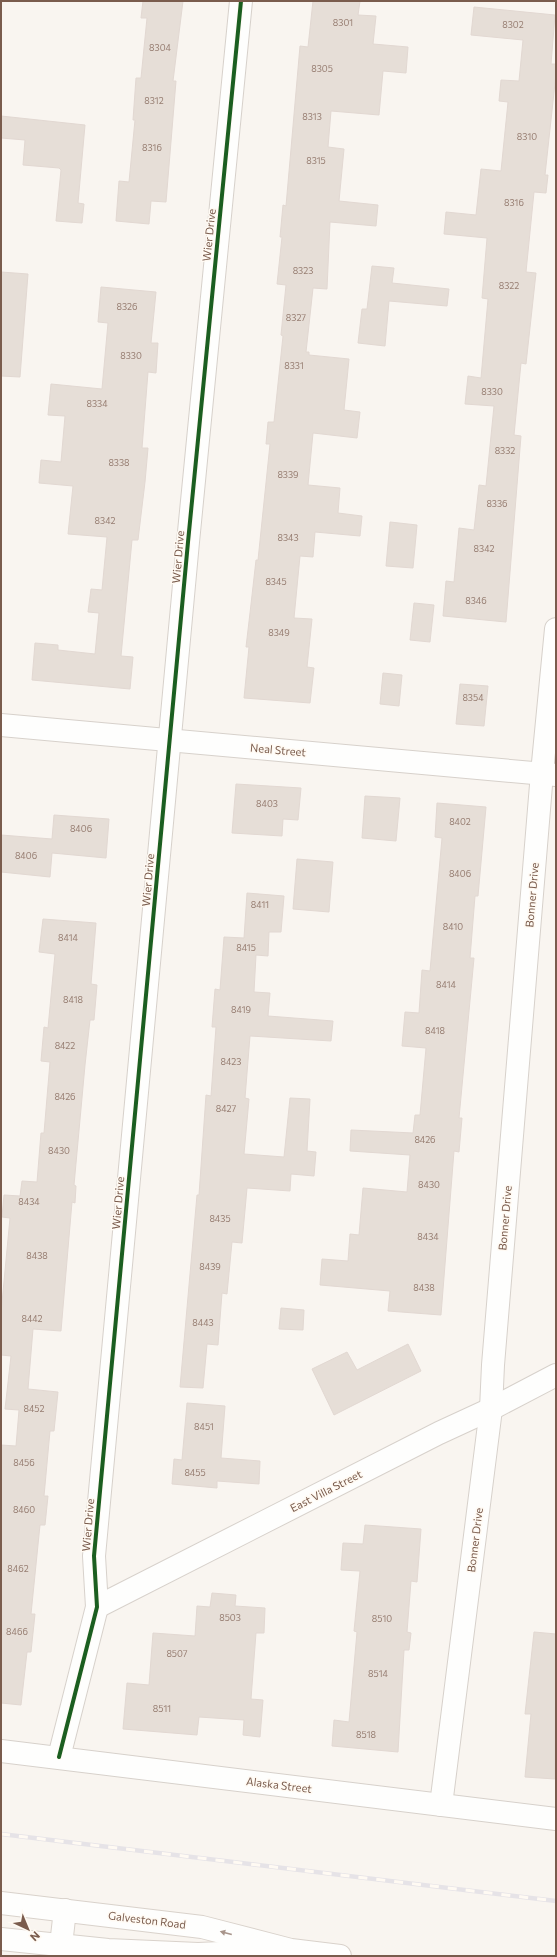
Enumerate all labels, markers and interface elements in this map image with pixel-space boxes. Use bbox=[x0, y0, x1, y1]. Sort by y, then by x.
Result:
house number: 8301 bbox=[333, 17, 353, 28]
house number: 8302 bbox=[502, 19, 524, 30]
house number: 8304 bbox=[149, 42, 172, 53]
house number: 8305 bbox=[311, 63, 333, 74]
house number: 8312 bbox=[144, 95, 164, 106]
house number: 8313 bbox=[302, 111, 322, 122]
house number: 8310 bbox=[517, 131, 537, 142]
house number: 8316 bbox=[142, 142, 162, 153]
house number: 8315 bbox=[306, 155, 326, 166]
house number: 8316 bbox=[504, 197, 524, 208]
street label: Wier Drive bbox=[199, 208, 218, 262]
house number: 8323 bbox=[293, 265, 313, 276]
house number: 8322 bbox=[499, 280, 519, 291]
house number: 8326 bbox=[117, 301, 137, 312]
house number: 8327 bbox=[286, 312, 306, 323]
house number: 8330 bbox=[120, 350, 142, 361]
house number: 8331 bbox=[284, 360, 304, 371]
house number: 8330 bbox=[481, 386, 503, 397]
house number: 8334 bbox=[86, 398, 108, 409]
house number: 8332 bbox=[495, 445, 515, 456]
house number: 8338 bbox=[108, 457, 130, 468]
house number: 8339 bbox=[277, 469, 299, 480]
house number: 8336 bbox=[486, 498, 508, 509]
house number: 8342 bbox=[95, 515, 115, 526]
street label: Wier Drive bbox=[169, 530, 186, 584]
house number: 8343 bbox=[277, 532, 299, 543]
house number: 8342 bbox=[474, 543, 494, 554]
house number: 8345 bbox=[265, 576, 287, 587]
house number: 8346 bbox=[465, 595, 487, 606]
house number: 8349 bbox=[268, 627, 290, 638]
house number: 8354 bbox=[462, 692, 484, 703]
street label: Neal Street bbox=[250, 741, 307, 758]
house number: 8403 bbox=[256, 798, 278, 809]
house number: 8402 bbox=[449, 816, 471, 827]
house number: 8406 bbox=[70, 823, 92, 834]
house number: 8406 bbox=[15, 850, 37, 861]
street label: Wier Drive bbox=[139, 853, 156, 907]
street label: Bonner Drive bbox=[522, 862, 541, 928]
house number: 8406 bbox=[449, 868, 471, 879]
house number: 8411 bbox=[251, 899, 269, 910]
house number: 8410 bbox=[443, 921, 463, 932]
house number: 8414 bbox=[58, 932, 79, 943]
house number: 8415 bbox=[236, 942, 256, 953]
house number: 8414 bbox=[436, 979, 457, 990]
house number: 8418 bbox=[63, 994, 83, 1005]
house number: 8419 bbox=[231, 1004, 251, 1015]
house number: 8418 bbox=[425, 1025, 445, 1036]
house number: 8422 bbox=[55, 1040, 75, 1051]
house number: 8423 bbox=[221, 1056, 241, 1067]
house number: 8426 bbox=[54, 1091, 76, 1102]
house number: 8427 bbox=[216, 1103, 236, 1114]
house number: 8426 bbox=[414, 1134, 436, 1145]
house number: 8430 bbox=[48, 1145, 70, 1156]
street label: Wier Drive bbox=[109, 1176, 126, 1230]
house number: 8430 bbox=[418, 1179, 440, 1190]
street label: Bonner Drive bbox=[495, 1185, 514, 1251]
house number: 8434 bbox=[18, 1196, 40, 1207]
house number: 8435 bbox=[209, 1213, 231, 1224]
house number: 8434 bbox=[417, 1231, 439, 1242]
house number: 8438 bbox=[26, 1250, 48, 1261]
house number: 8439 bbox=[199, 1261, 221, 1272]
house number: 8438 bbox=[413, 1282, 435, 1293]
house number: 8442 bbox=[21, 1313, 43, 1324]
house number: 8443 bbox=[192, 1317, 214, 1328]
house number: 8452 bbox=[23, 1403, 45, 1414]
house number: 8451 bbox=[194, 1421, 214, 1432]
house number: 8456 bbox=[13, 1457, 35, 1468]
house number: 8455 bbox=[184, 1467, 206, 1478]
street label: East Villa Street bbox=[288, 1467, 364, 1514]
street label: Wier Drive bbox=[79, 1498, 96, 1552]
house number: 8460 bbox=[13, 1504, 35, 1515]
street label: Bonner Drive bbox=[464, 1507, 485, 1573]
house number: 8462 bbox=[7, 1563, 29, 1574]
house number: 8503 bbox=[219, 1612, 241, 1623]
house number: 8510 bbox=[372, 1613, 392, 1624]
house number: 8466 bbox=[6, 1626, 28, 1637]
house number: 8507 bbox=[166, 1648, 188, 1659]
house number: 8514 bbox=[368, 1668, 389, 1679]
house number: 8511 bbox=[153, 1703, 171, 1714]
house number: 8518 bbox=[356, 1729, 376, 1740]
street label: Alaska Street bbox=[245, 1774, 313, 1795]
street label: Galveston Road bbox=[108, 1908, 187, 1931]
north arrow bbox=[8, 1909, 48, 1949]
text: N bbox=[28, 1929, 43, 1944]
one-way arrow bbox=[220, 1930, 232, 1936]

